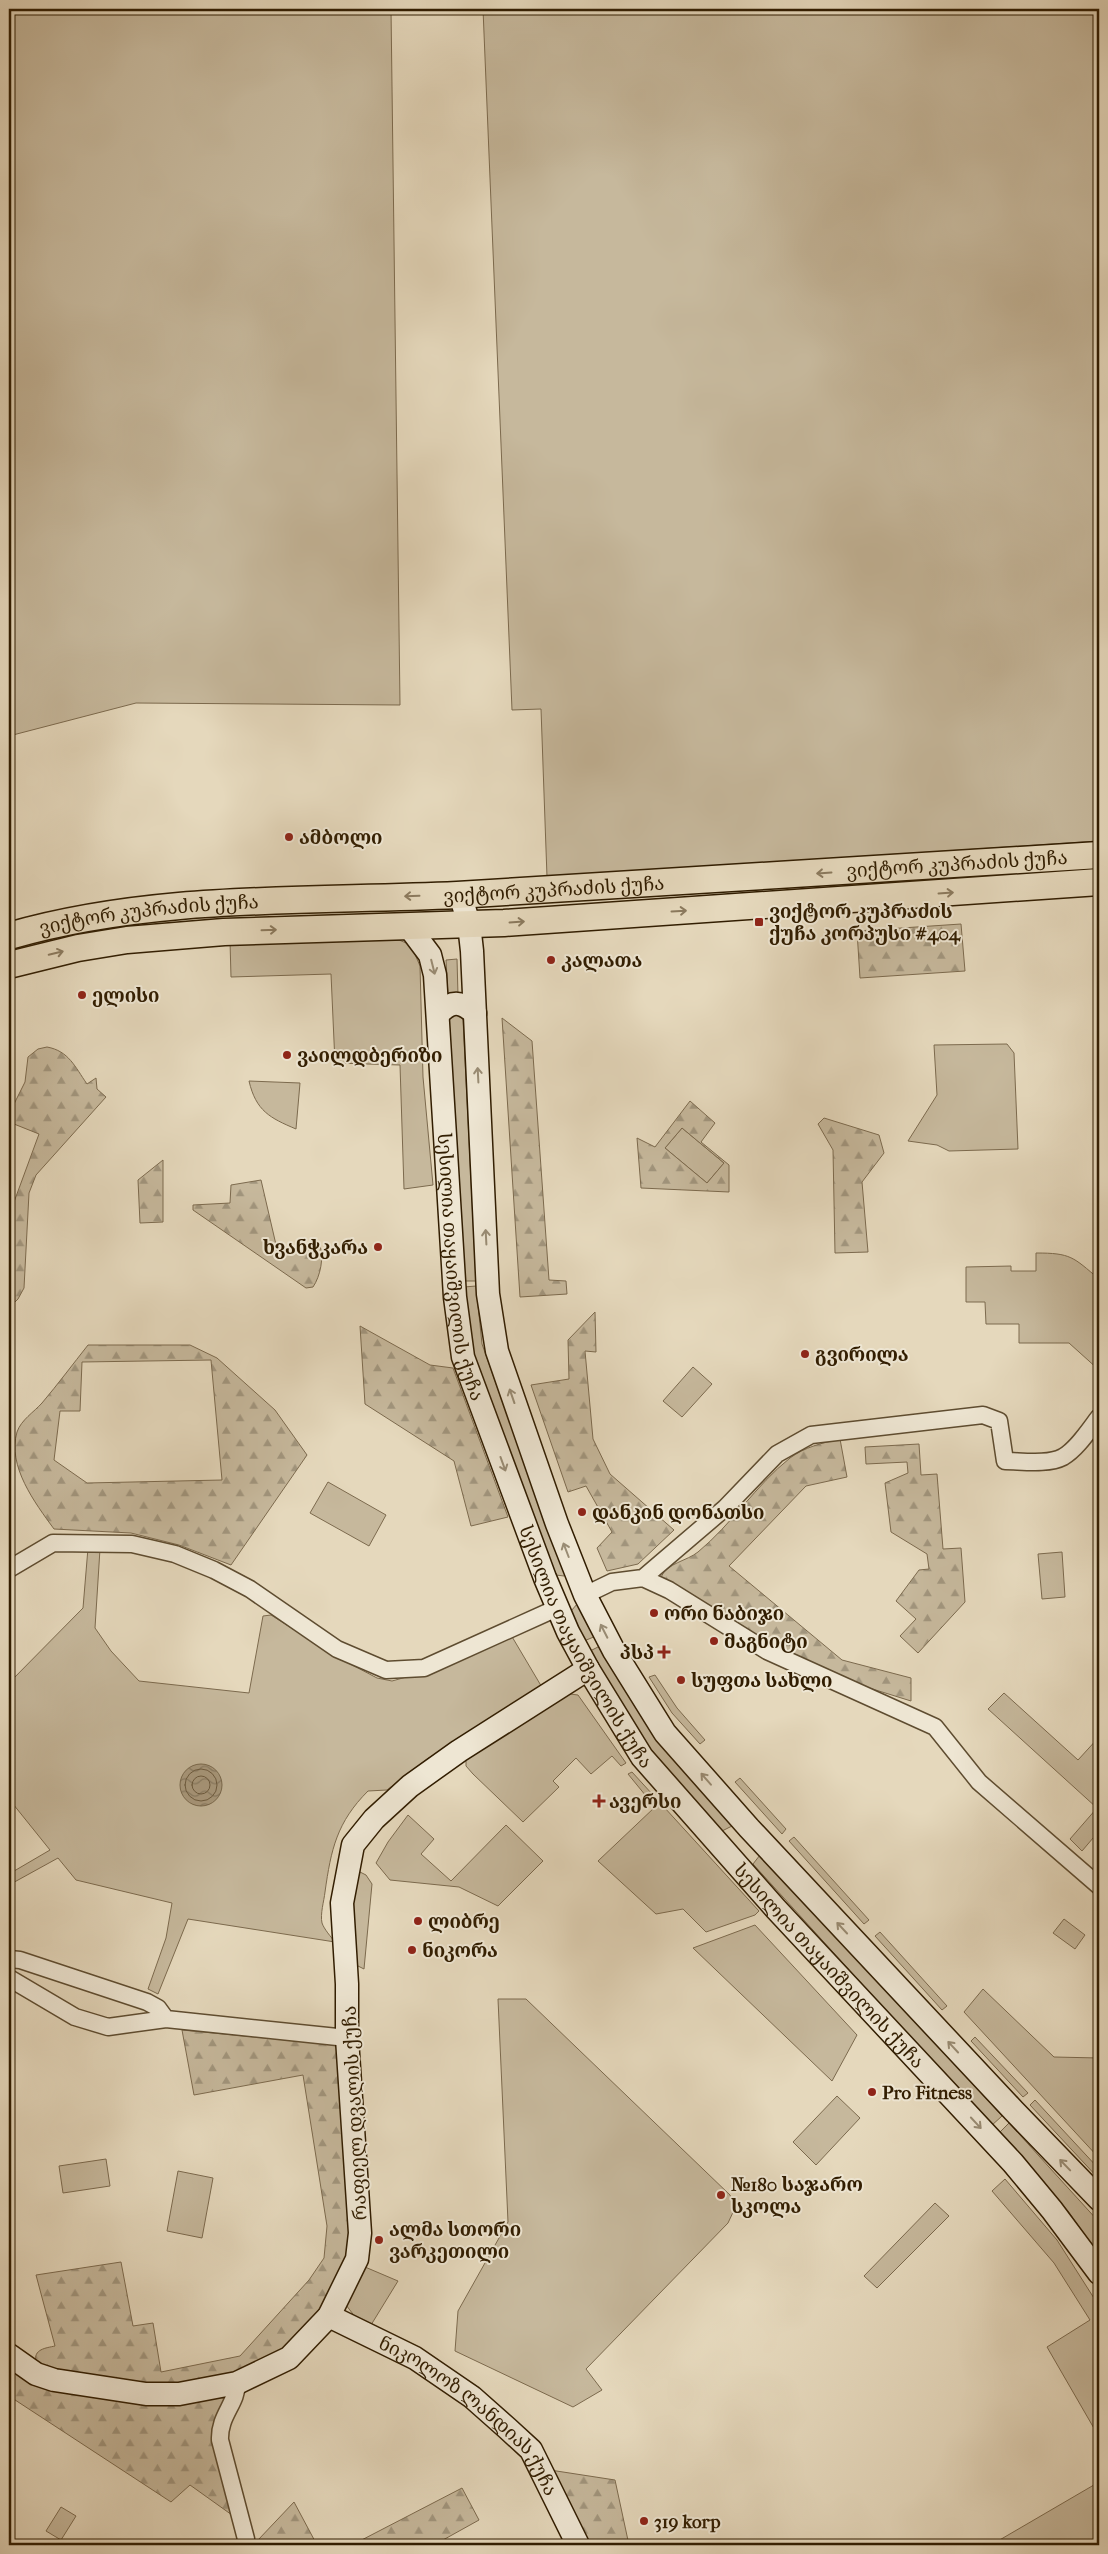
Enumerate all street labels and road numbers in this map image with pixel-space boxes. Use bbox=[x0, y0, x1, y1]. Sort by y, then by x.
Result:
street label: ვიქტორ კუპრაძის ქუჩა bbox=[846, 847, 1068, 883]
street label: ვიქტორ კუპრაძის ქუჩა bbox=[443, 872, 665, 908]
street label: ვიქტორ კუპრაძის ქუჩა bbox=[37, 891, 259, 940]
street label: სესილია თაყაიშვილის ქუჩა bbox=[433, 1132, 488, 1404]
street label: სესილია თაყაიშვილის ქუჩა bbox=[514, 1522, 657, 1773]
street label: სესილია თაყაიშვილის ქუჩა bbox=[729, 1859, 929, 2073]
street label: რაფიელ დვალის ქუჩა bbox=[338, 2005, 372, 2221]
street label: ნიკოლოზ ლანდიას ქუჩა bbox=[375, 2332, 562, 2499]

